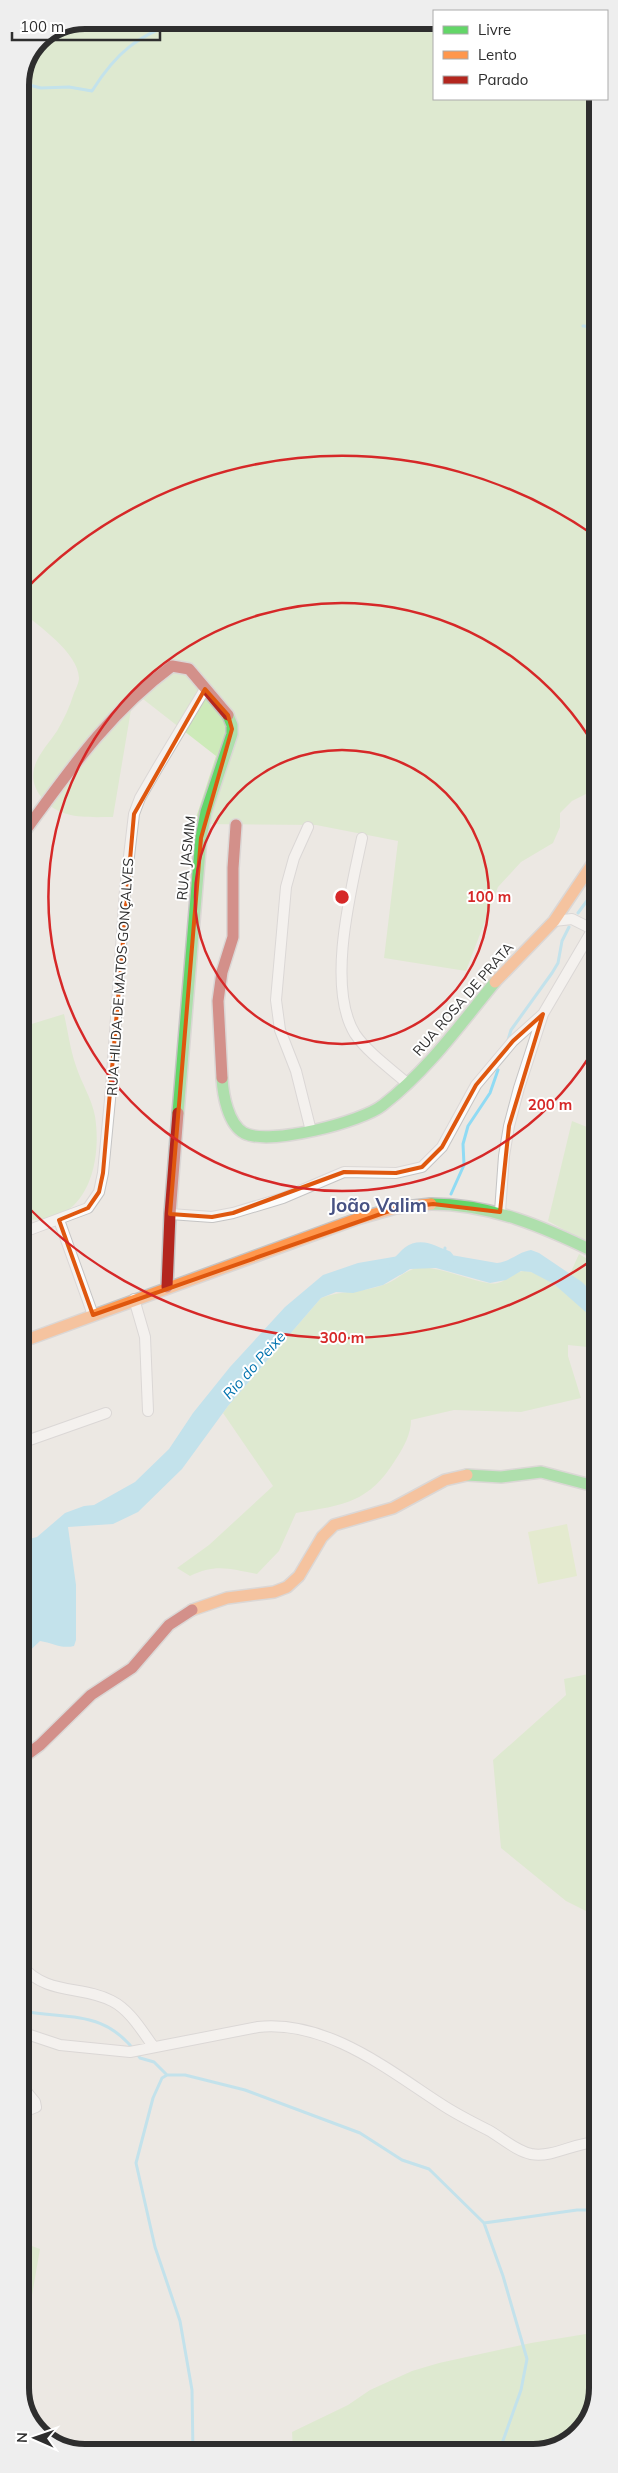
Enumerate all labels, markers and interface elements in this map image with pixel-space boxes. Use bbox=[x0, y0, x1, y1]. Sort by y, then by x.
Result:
scale bar bbox=[12, 10, 160, 42]
legend bbox=[433, 10, 608, 100]
text: 100 m bbox=[20, 17, 64, 36]
text: Livre bbox=[478, 20, 511, 39]
text: Lento bbox=[478, 45, 517, 64]
text: Parado bbox=[478, 70, 528, 89]
street label: RUA JASMIM bbox=[173, 815, 199, 901]
street label: RUA HILDA DE MATOS GONÇALVES bbox=[103, 857, 137, 1097]
text: 100 m bbox=[467, 887, 511, 906]
centre of rings bbox=[333, 888, 351, 906]
street label: RUA ROSA DE PRATA bbox=[409, 938, 518, 1060]
text: 200 m bbox=[528, 1095, 572, 1114]
district label: João Valim bbox=[329, 1193, 427, 1217]
water label: Rio do Peixe bbox=[218, 1327, 290, 1403]
text: 300 m bbox=[320, 1328, 364, 1347]
north arrow bbox=[10, 2413, 60, 2463]
text: N bbox=[13, 2432, 31, 2443]

